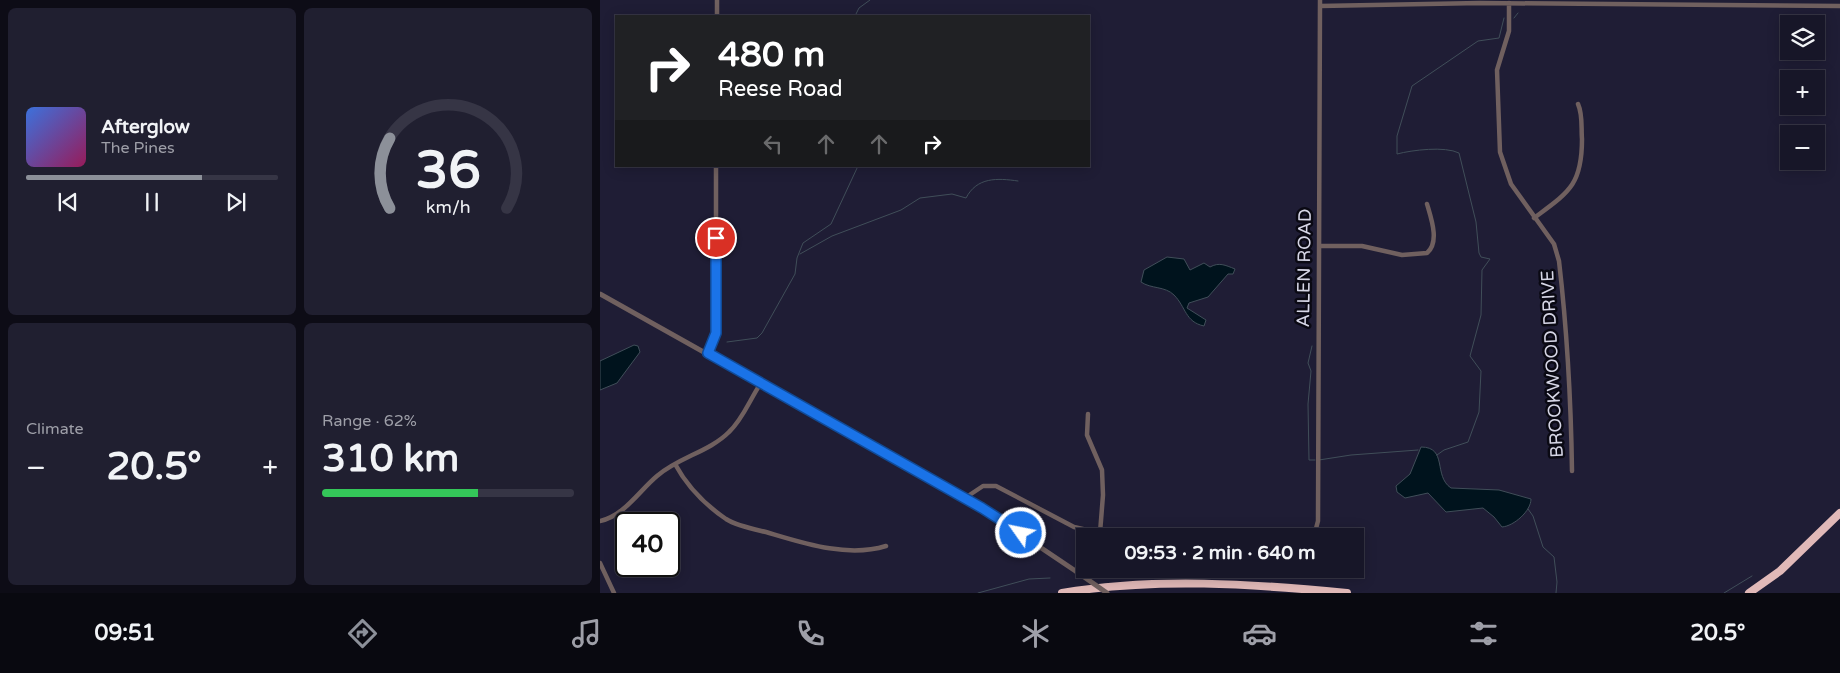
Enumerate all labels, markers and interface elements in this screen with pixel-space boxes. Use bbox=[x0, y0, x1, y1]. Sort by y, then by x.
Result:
map controls bbox=[1780, 15, 1825, 170]
button: layers bbox=[1780, 15, 1825, 60]
text: 480 m bbox=[718, 34, 825, 76]
icon: right bbox=[635, 35, 700, 100]
button: + bbox=[1780, 70, 1825, 115]
text: Reese Road bbox=[718, 76, 843, 102]
text: Afterglow bbox=[101, 116, 190, 138]
button: − bbox=[1780, 125, 1825, 170]
icon: left bbox=[759, 130, 787, 158]
icon: ahead bbox=[812, 130, 840, 158]
icon: ahead bbox=[865, 130, 893, 158]
icon: right bbox=[918, 130, 946, 158]
text: The Pines bbox=[101, 138, 175, 158]
text: 36 bbox=[415, 139, 481, 202]
icon: previous bbox=[54, 188, 82, 216]
icon: pause bbox=[138, 188, 166, 216]
icon: next bbox=[222, 188, 250, 216]
text: km/h bbox=[426, 197, 470, 218]
street label: ALLEN ROAD bbox=[1292, 208, 1316, 328]
pin bbox=[695, 217, 737, 259]
icon: arrive bbox=[702, 224, 730, 252]
street label: BROOKWOOD DRIVE bbox=[1536, 270, 1568, 458]
text: Range · 62% bbox=[322, 411, 417, 431]
text: Climate bbox=[26, 419, 84, 439]
text: 310 km bbox=[322, 436, 459, 482]
text: 20.5° bbox=[107, 444, 202, 490]
text: − bbox=[26, 451, 46, 485]
text: + bbox=[262, 451, 278, 485]
position arrow bbox=[994, 506, 1046, 558]
speed limit sign: 40 bbox=[615, 512, 680, 577]
text: 09:53 · 2 min · 640 m bbox=[1124, 542, 1316, 564]
icon: directions bbox=[345, 616, 380, 651]
icon: music bbox=[569, 616, 604, 651]
icon: phone bbox=[793, 616, 828, 651]
icon: climate bbox=[1018, 616, 1053, 651]
icon: car bbox=[1242, 616, 1277, 651]
icon: filters bbox=[1466, 616, 1501, 651]
text: 09:51 bbox=[95, 620, 156, 646]
text: 20.5° bbox=[1690, 620, 1745, 646]

